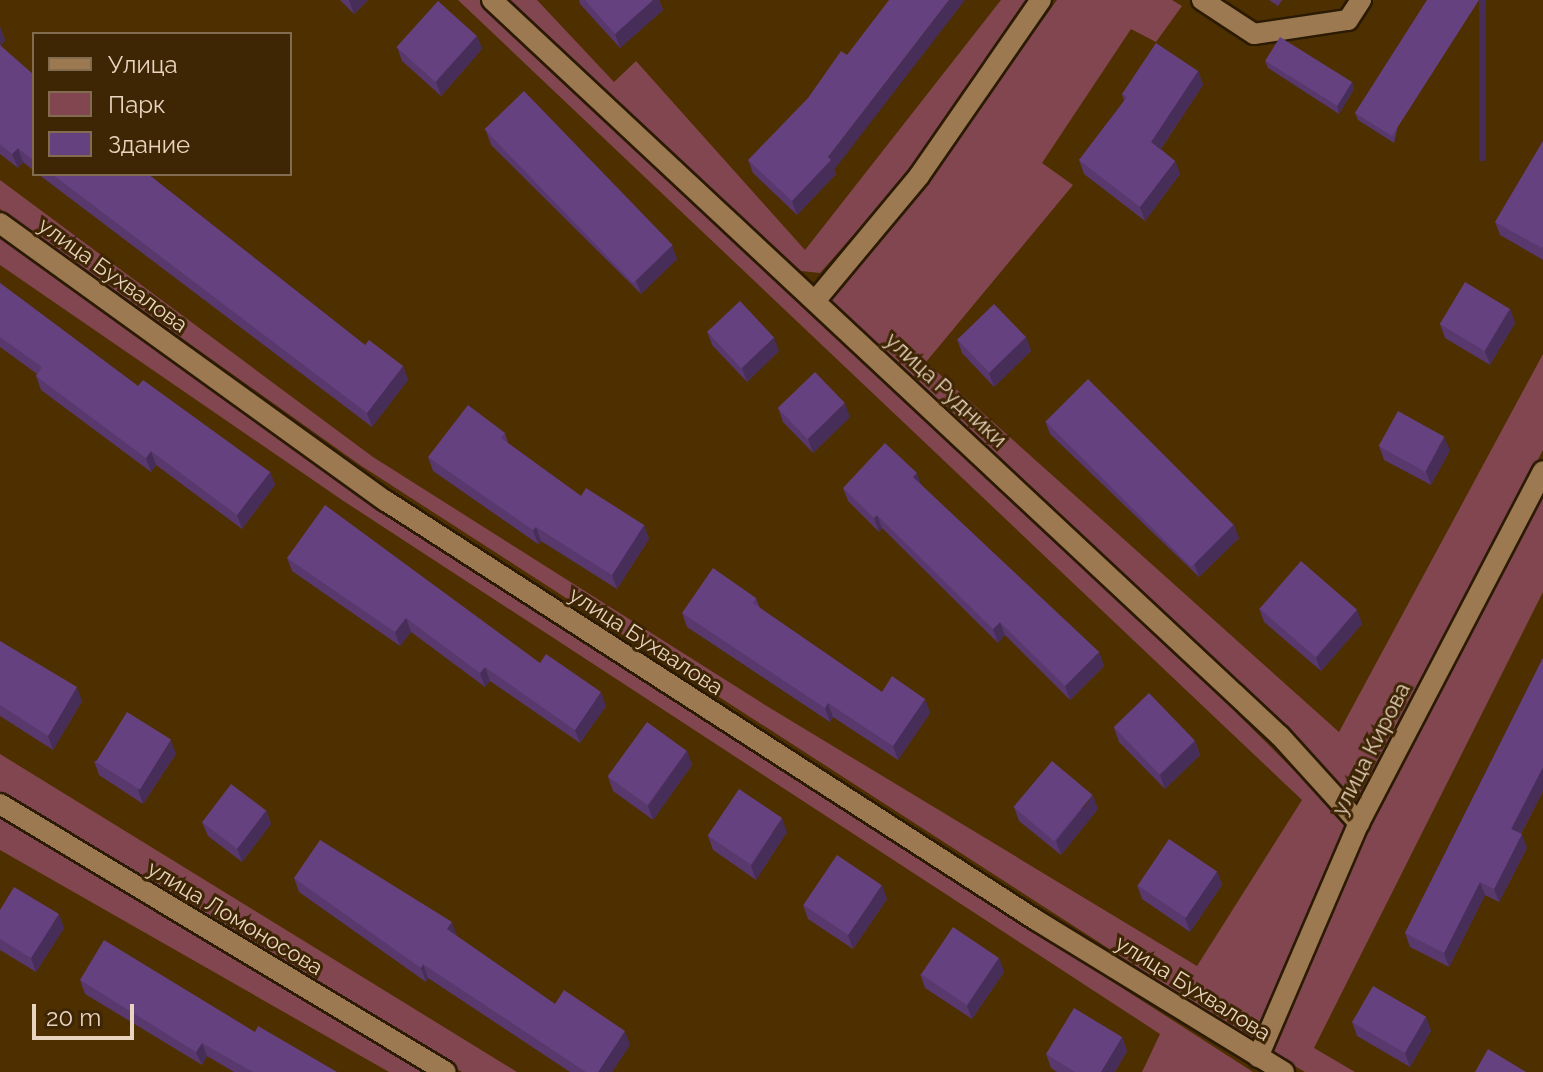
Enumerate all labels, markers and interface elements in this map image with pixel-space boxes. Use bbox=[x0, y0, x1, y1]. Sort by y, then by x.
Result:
legend bbox=[32, 32, 292, 176]
text: Улица bbox=[108, 50, 178, 79]
text: Парк bbox=[108, 90, 166, 119]
text: Здание bbox=[108, 130, 190, 159]
street label: улица Бухвалова bbox=[33, 212, 193, 338]
street label: улица Рудники bbox=[880, 327, 1012, 453]
street label: улица Бухвалова bbox=[564, 581, 728, 701]
street label: улица Кирова bbox=[1326, 678, 1416, 820]
street label: улица Ломоносова bbox=[142, 855, 328, 981]
street label: улица Бухвалова bbox=[1110, 930, 1276, 1046]
scale bar bbox=[36, 988, 138, 1038]
text: 20 m bbox=[46, 1003, 101, 1032]

